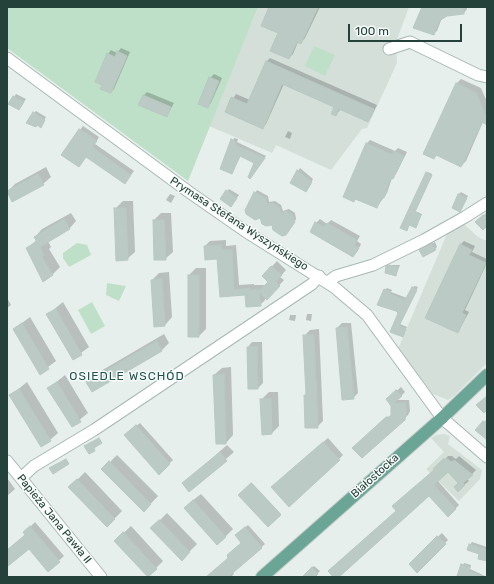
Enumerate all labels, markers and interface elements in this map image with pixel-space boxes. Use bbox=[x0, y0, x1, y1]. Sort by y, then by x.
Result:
scale bar bbox=[350, 16, 464, 42]
text: 100 m bbox=[355, 24, 389, 38]
street label: Prymasa Stefana Wyszyńskiego bbox=[167, 174, 311, 274]
district label: OSIEDLE WSCHÓD bbox=[69, 370, 185, 384]
street label: Białostocka bbox=[349, 451, 401, 501]
street label: Papieża Jana Pawła II bbox=[14, 472, 94, 566]

